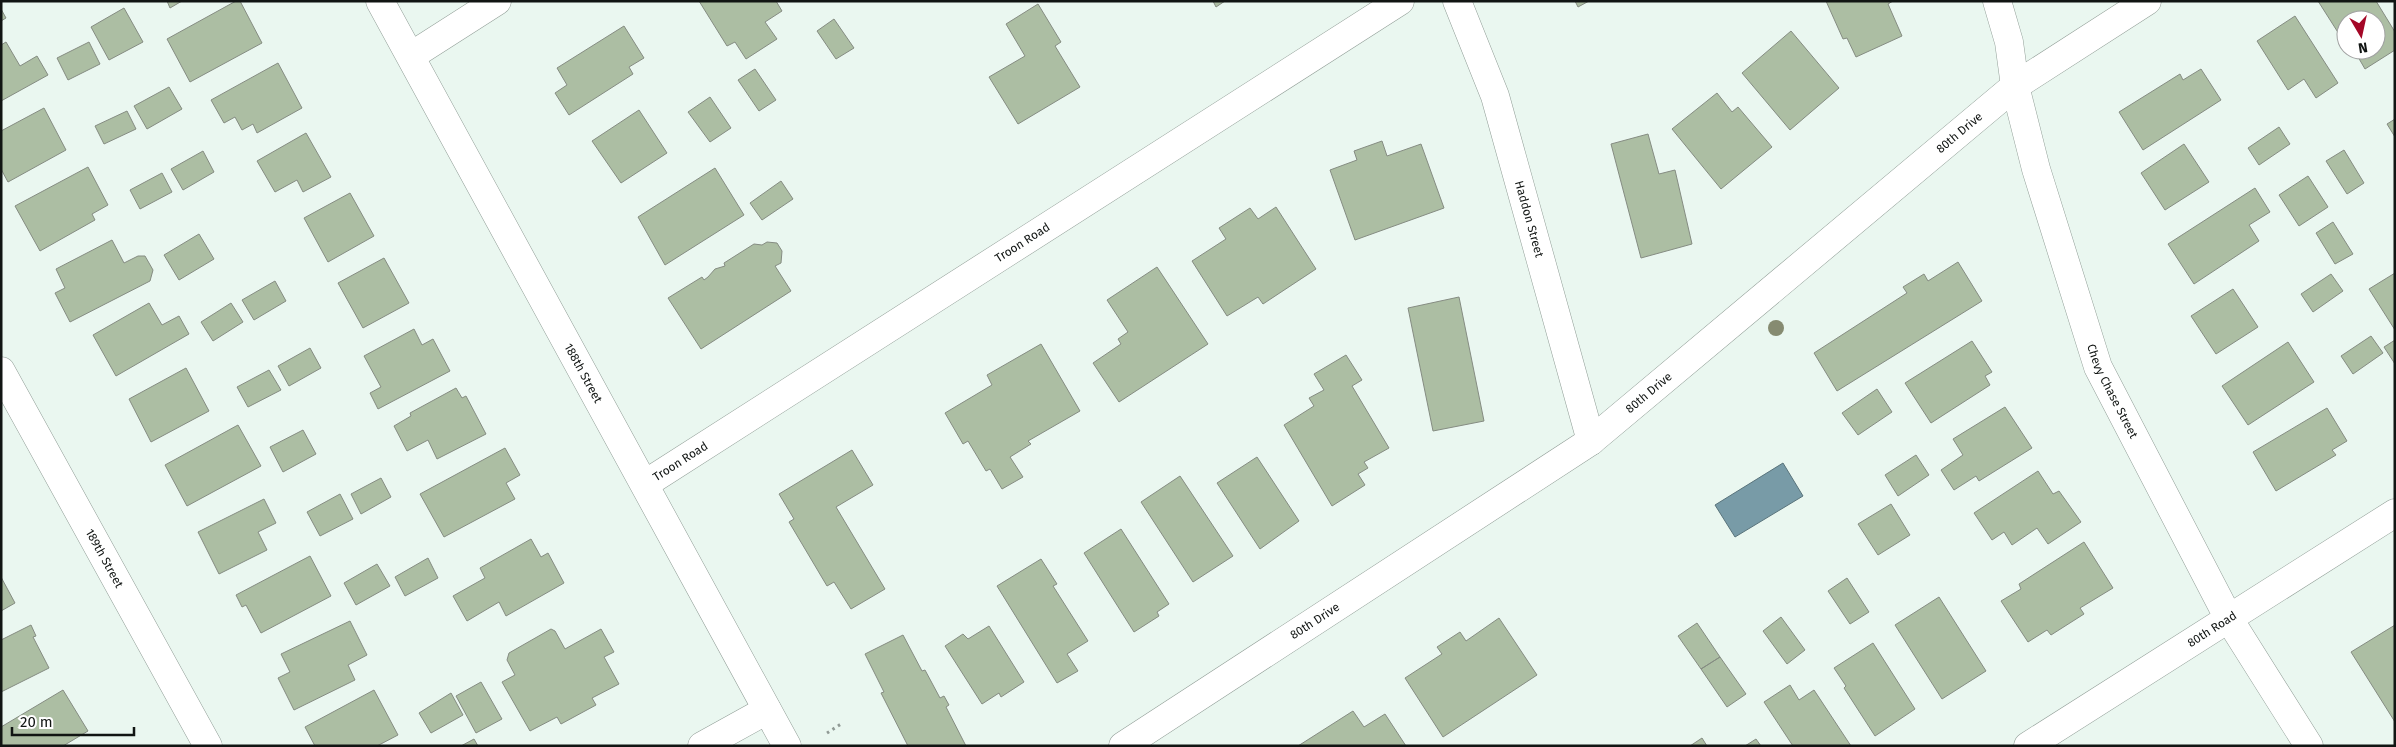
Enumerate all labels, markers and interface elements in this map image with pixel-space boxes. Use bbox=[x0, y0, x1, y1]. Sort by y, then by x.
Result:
north arrow bbox=[2336, 10, 2386, 60]
text: N bbox=[2357, 38, 2369, 56]
street label: 80th Drive bbox=[1933, 109, 1985, 156]
street label: Haddon Street bbox=[1512, 179, 1547, 260]
street label: Troon Road bbox=[992, 220, 1052, 265]
street label: 188th Street bbox=[561, 341, 605, 406]
street label: Chevy Chase Street bbox=[2084, 342, 2141, 441]
street label: 80th Drive bbox=[1623, 369, 1675, 416]
street label: Troon Road bbox=[650, 439, 710, 484]
street label: 189th Street bbox=[83, 526, 127, 591]
street label: 80th Drive bbox=[1288, 600, 1342, 642]
street label: 80th Road bbox=[2185, 608, 2239, 650]
scale bar bbox=[12, 704, 135, 736]
text: 20 m bbox=[20, 713, 53, 731]

